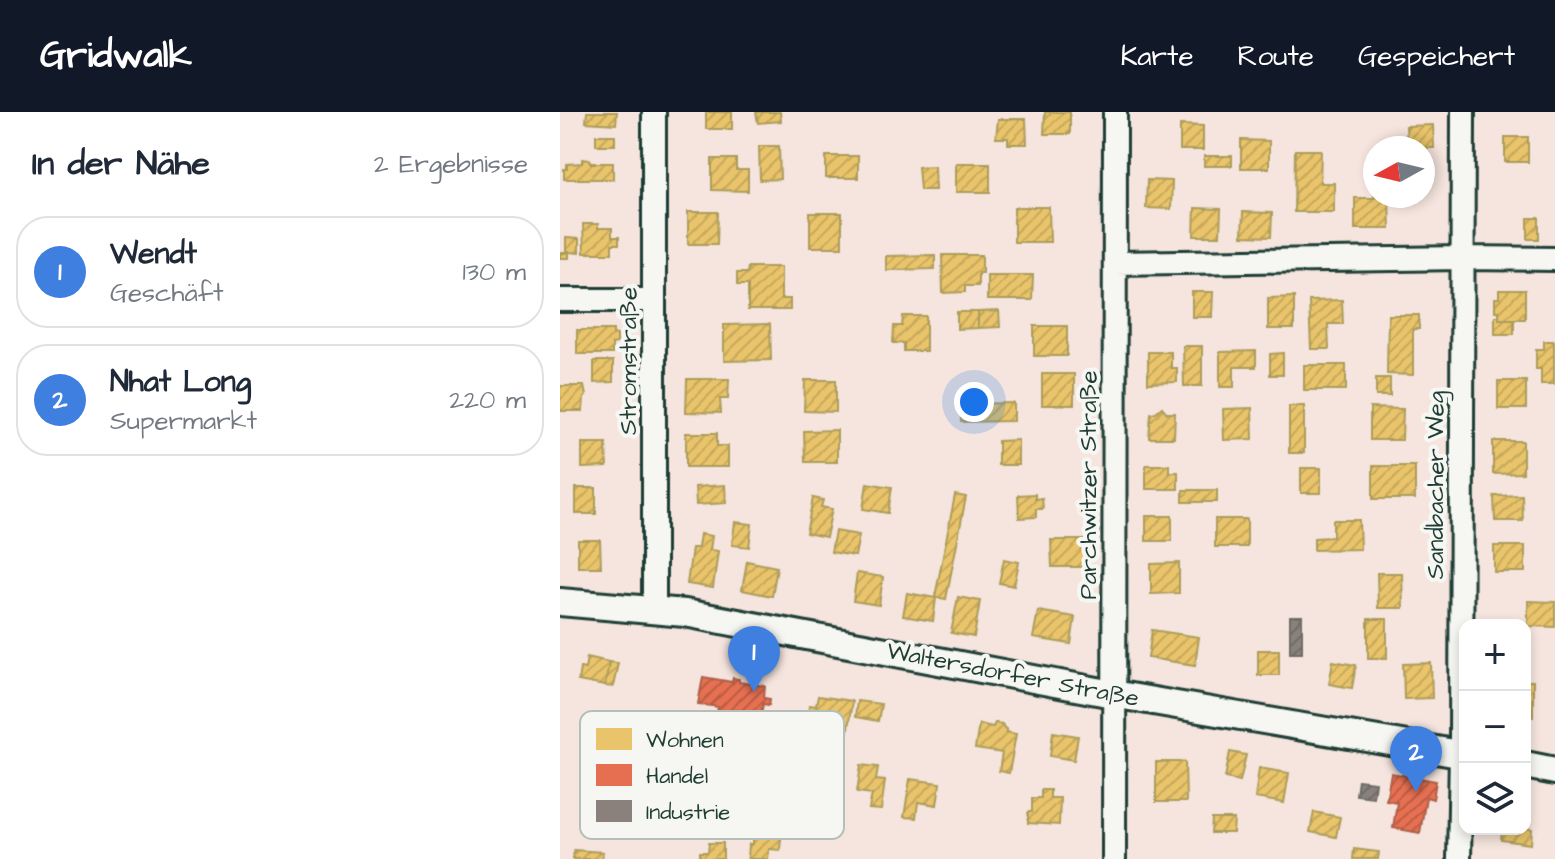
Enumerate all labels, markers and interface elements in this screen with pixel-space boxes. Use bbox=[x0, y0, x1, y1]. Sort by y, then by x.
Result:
text: Gridwalk bbox=[40, 30, 192, 82]
text: Karte bbox=[1120, 37, 1194, 76]
text: Route bbox=[1238, 37, 1314, 76]
text: Gespeichert bbox=[1358, 37, 1515, 76]
north arrow bbox=[1363, 136, 1435, 208]
text: In der Nähe bbox=[32, 140, 210, 188]
text: 2 Ergebnisse bbox=[374, 146, 528, 182]
text: Wendt bbox=[110, 233, 197, 275]
text: 1 bbox=[58, 254, 62, 290]
text: 130 m bbox=[462, 254, 526, 290]
text: Geschäft bbox=[110, 275, 224, 311]
street label: Stromstraße bbox=[612, 287, 646, 435]
text: Nhat Long bbox=[110, 361, 251, 403]
street label: Parchwitzer Straße bbox=[1072, 371, 1106, 599]
text: 2 bbox=[53, 382, 67, 418]
text: 220 m bbox=[449, 382, 526, 418]
your location bbox=[954, 382, 994, 422]
street label: Sandbacher Weg bbox=[1419, 391, 1454, 579]
text: Supermarkt bbox=[110, 403, 257, 439]
map controls bbox=[1459, 619, 1531, 835]
button: + bbox=[1459, 619, 1531, 691]
pin: 1 bbox=[728, 626, 780, 692]
street label: Waltersdorfer Straße bbox=[884, 634, 1142, 716]
button: − bbox=[1459, 691, 1531, 763]
legend bbox=[580, 711, 844, 839]
text: Wohnen bbox=[646, 725, 724, 756]
pin: 2 bbox=[1390, 726, 1442, 792]
text: Handel bbox=[646, 761, 708, 792]
button: layers bbox=[1459, 763, 1531, 835]
text: Industrie bbox=[646, 797, 730, 828]

